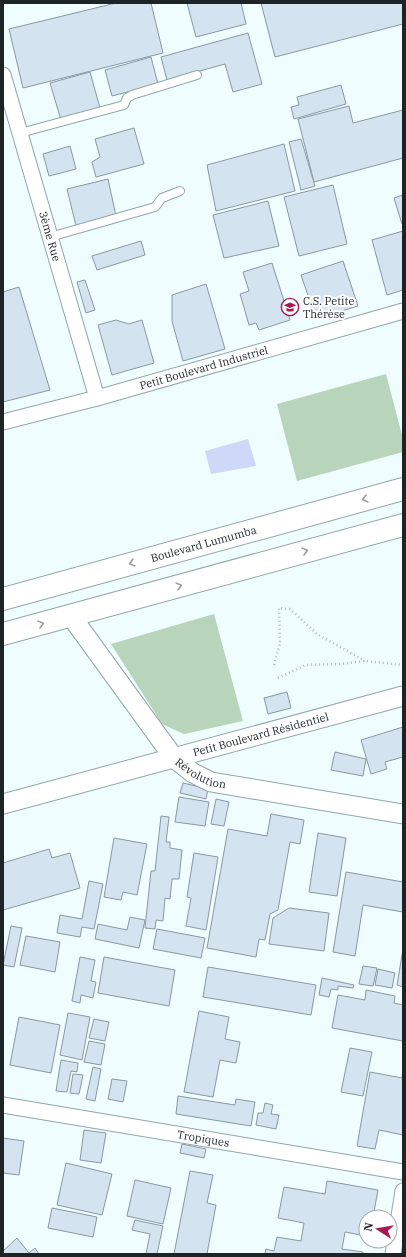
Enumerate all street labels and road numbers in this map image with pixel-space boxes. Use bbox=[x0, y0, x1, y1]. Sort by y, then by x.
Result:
street label: 3ème Rue bbox=[36, 210, 64, 263]
street label: Petit Boulevard Industriel bbox=[138, 343, 270, 393]
street label: Boulevard Lumumba bbox=[149, 523, 258, 565]
street label: Petit Boulevard Résidentiel bbox=[191, 709, 330, 759]
street label: Révolution bbox=[173, 755, 227, 791]
street label: Tropiques bbox=[176, 1127, 231, 1150]

